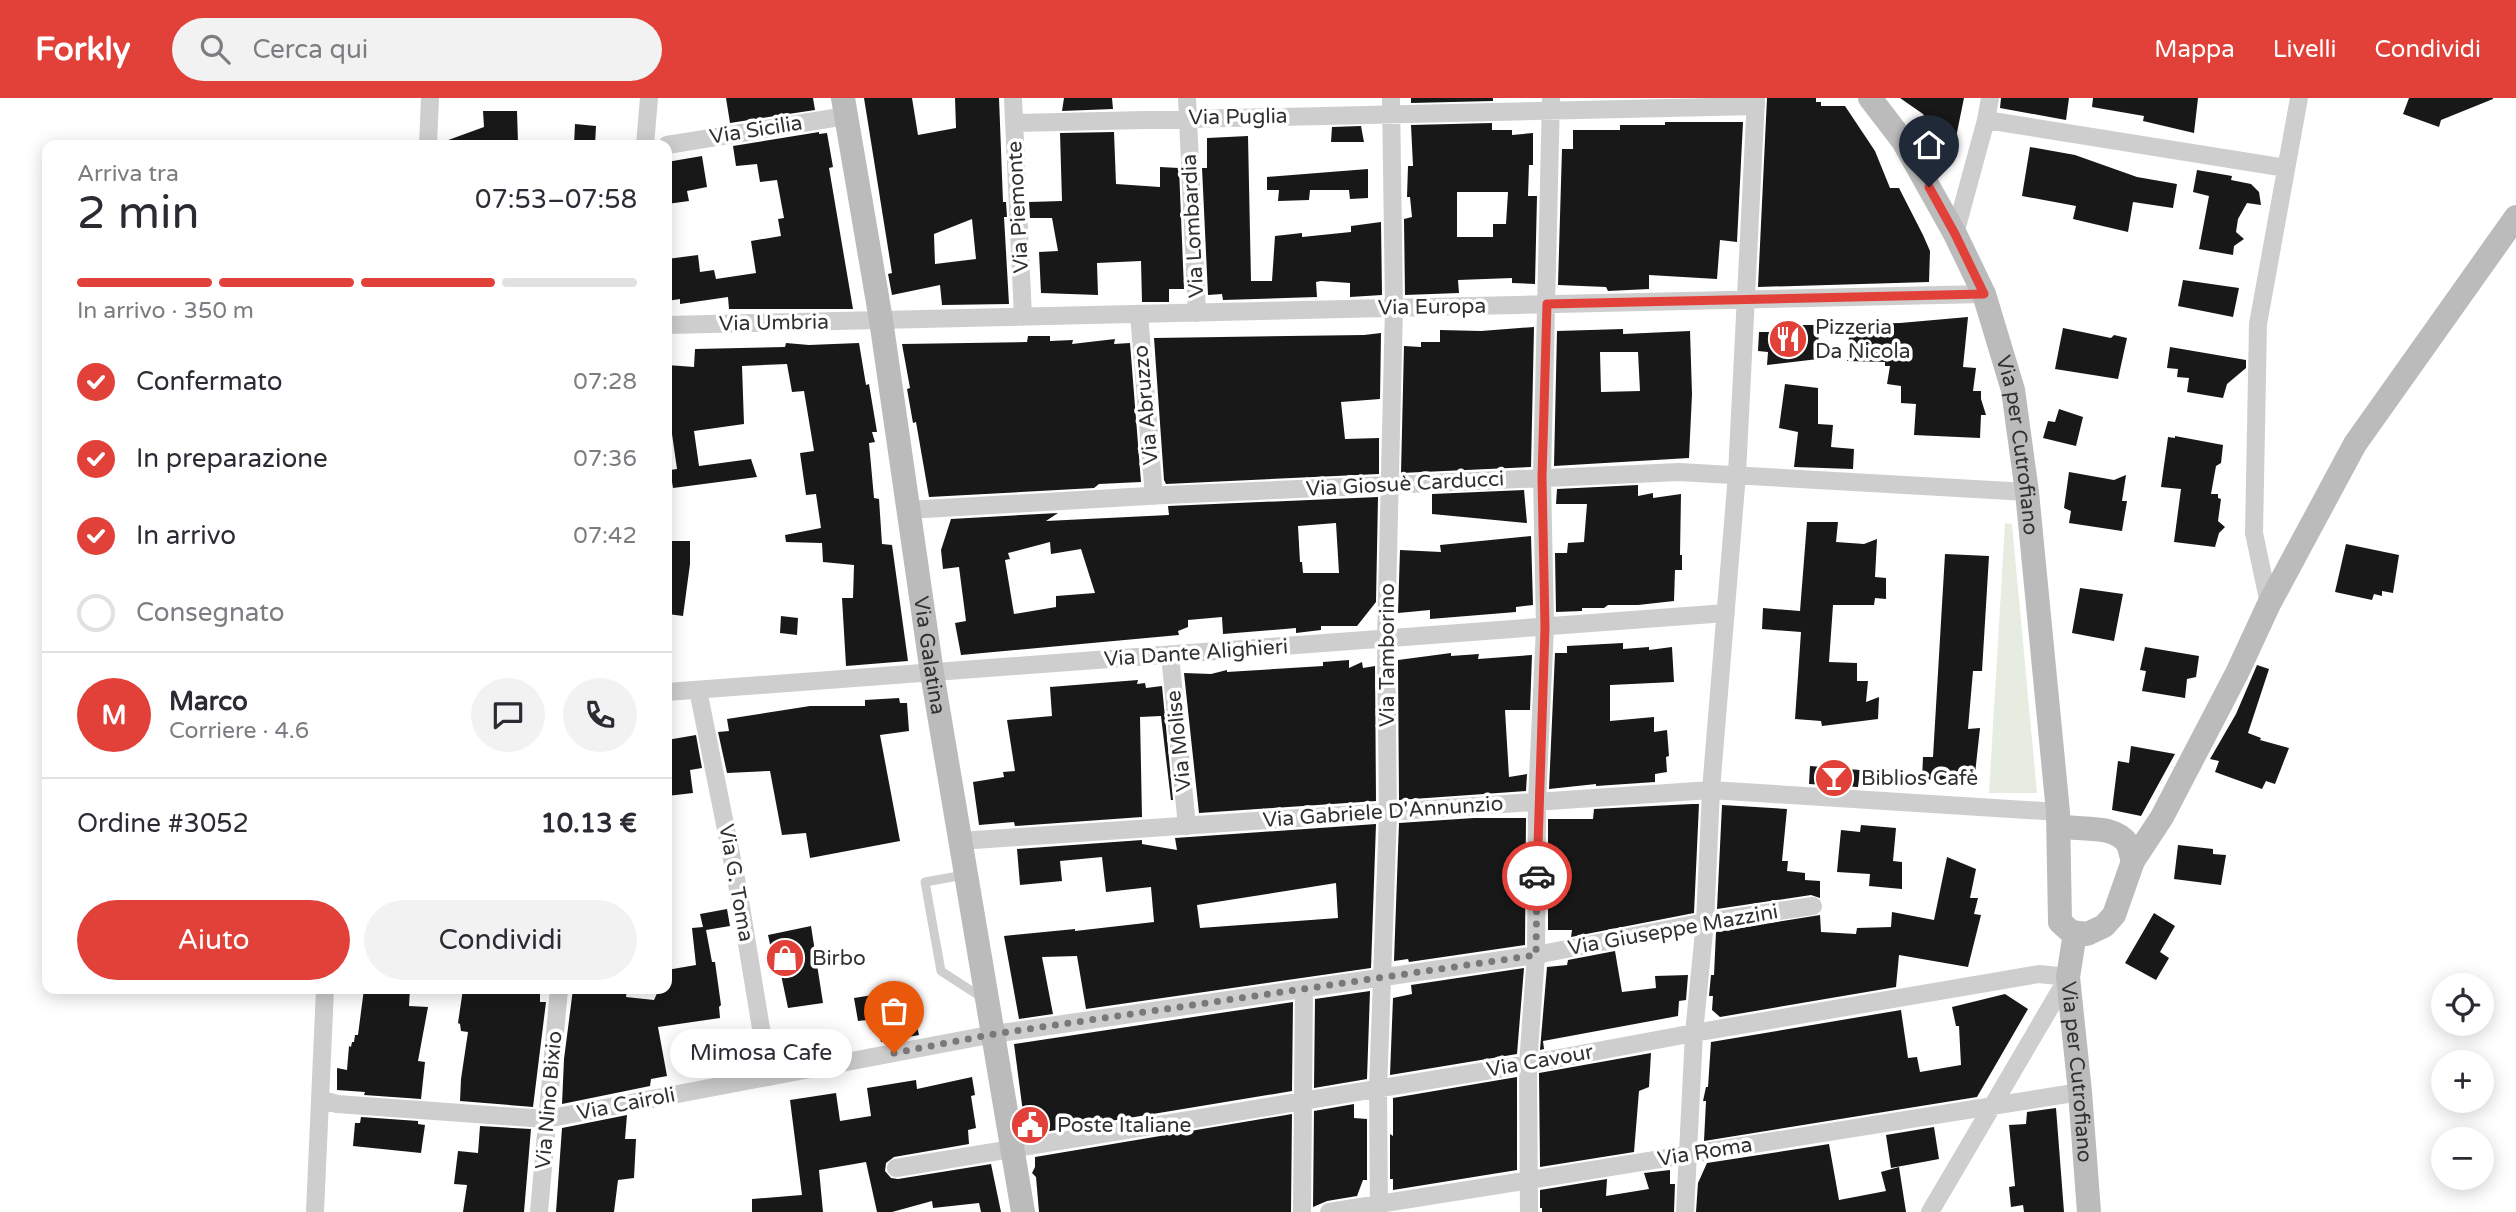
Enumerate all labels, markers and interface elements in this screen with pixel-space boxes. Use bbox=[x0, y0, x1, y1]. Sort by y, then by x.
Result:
search box bbox=[172, 18, 662, 81]
text: Forkly bbox=[35, 30, 130, 69]
icon: search bbox=[196, 30, 234, 68]
text: Cerca qui bbox=[252, 34, 368, 65]
text: Mappa bbox=[2154, 35, 2235, 64]
text: Livelli bbox=[2273, 35, 2337, 64]
text: Condividi bbox=[2375, 35, 2481, 64]
street label: Via Puglia bbox=[1188, 104, 1288, 130]
street label: Via Sicilia bbox=[708, 110, 804, 150]
pin bbox=[1899, 115, 1959, 187]
icon: home bbox=[1910, 126, 1948, 164]
street label: Via Piemonte bbox=[1002, 140, 1034, 274]
street label: Via Lombardia bbox=[1177, 153, 1209, 299]
text: Arriva tra bbox=[77, 160, 179, 188]
text: 07:53–07:58 bbox=[475, 184, 637, 215]
text: 2 min bbox=[77, 186, 200, 241]
street label: Via Europa bbox=[1378, 294, 1486, 320]
text: In arrivo · 350 m bbox=[77, 297, 254, 325]
street label: Via Umbria bbox=[719, 310, 829, 336]
place label: Pizzeria Da Nicola bbox=[1815, 315, 1911, 364]
restaurant icon: Pizzeria Da Nicola bbox=[1767, 318, 1809, 360]
street label: Via Abruzzo bbox=[1128, 344, 1164, 466]
street label: Via per Cutrofiano bbox=[1991, 352, 2044, 536]
icon: check bbox=[77, 363, 115, 401]
text: Confermato bbox=[136, 366, 283, 397]
text: 07:28 bbox=[573, 368, 637, 396]
icon: check bbox=[77, 440, 115, 478]
text: In preparazione bbox=[136, 443, 328, 474]
text: 07:36 bbox=[573, 445, 637, 473]
street label: Via Giosuè Carducci bbox=[1305, 466, 1505, 502]
icon: check bbox=[77, 517, 115, 555]
text: In arrivo bbox=[136, 520, 236, 551]
text: 07:42 bbox=[573, 522, 637, 550]
street label: Via Tamborino bbox=[1375, 583, 1400, 727]
street label: Via Galatina bbox=[909, 594, 951, 716]
text: Consegnato bbox=[136, 597, 285, 628]
street label: Via Dante Alighieri bbox=[1103, 634, 1289, 672]
button: chat bbox=[471, 678, 545, 752]
button: phone bbox=[563, 678, 637, 752]
text: Marco bbox=[169, 686, 248, 717]
street label: Via Molise bbox=[1161, 689, 1197, 793]
text: M bbox=[101, 700, 127, 731]
text: Corriere · 4.6 bbox=[169, 717, 309, 745]
bar icon: Biblios Cafè bbox=[1813, 757, 1855, 799]
place label: Biblios Cafè bbox=[1861, 766, 1978, 791]
street label: Via Gabriele D'Annunzio bbox=[1262, 791, 1504, 833]
text: Ordine #3052 bbox=[77, 808, 249, 839]
text: 10.13 € bbox=[540, 808, 637, 839]
street label: Via G. Toma bbox=[713, 822, 759, 944]
courier bbox=[1502, 841, 1572, 911]
icon: car bbox=[1518, 857, 1556, 895]
street label: Via Giuseppe Mazzini bbox=[1566, 899, 1780, 961]
button: Aiuto bbox=[77, 900, 350, 980]
button: Condividi bbox=[364, 900, 637, 980]
shop icon: Birbo bbox=[764, 937, 806, 979]
place label: Birbo bbox=[812, 946, 866, 971]
map controls bbox=[2431, 973, 2494, 1190]
button: locate bbox=[2431, 973, 2494, 1036]
street label: Via per Cutrofiano bbox=[2056, 980, 2098, 1164]
pin bbox=[864, 981, 924, 1053]
icon: bag bbox=[875, 992, 913, 1030]
callout: Mimosa Cafe bbox=[670, 1028, 852, 1077]
street label: Via Nino Bixio bbox=[531, 1030, 567, 1170]
text: Mimosa Cafe bbox=[690, 1039, 832, 1067]
street label: Via Cavour bbox=[1485, 1039, 1595, 1083]
button: + bbox=[2431, 1050, 2494, 1113]
street label: Via Cairoli bbox=[575, 1082, 677, 1126]
public building icon: Poste Italiane bbox=[1009, 1104, 1051, 1146]
place label: Poste Italiane bbox=[1057, 1113, 1191, 1138]
button: − bbox=[2431, 1127, 2494, 1190]
street label: Via Roma bbox=[1656, 1132, 1754, 1172]

